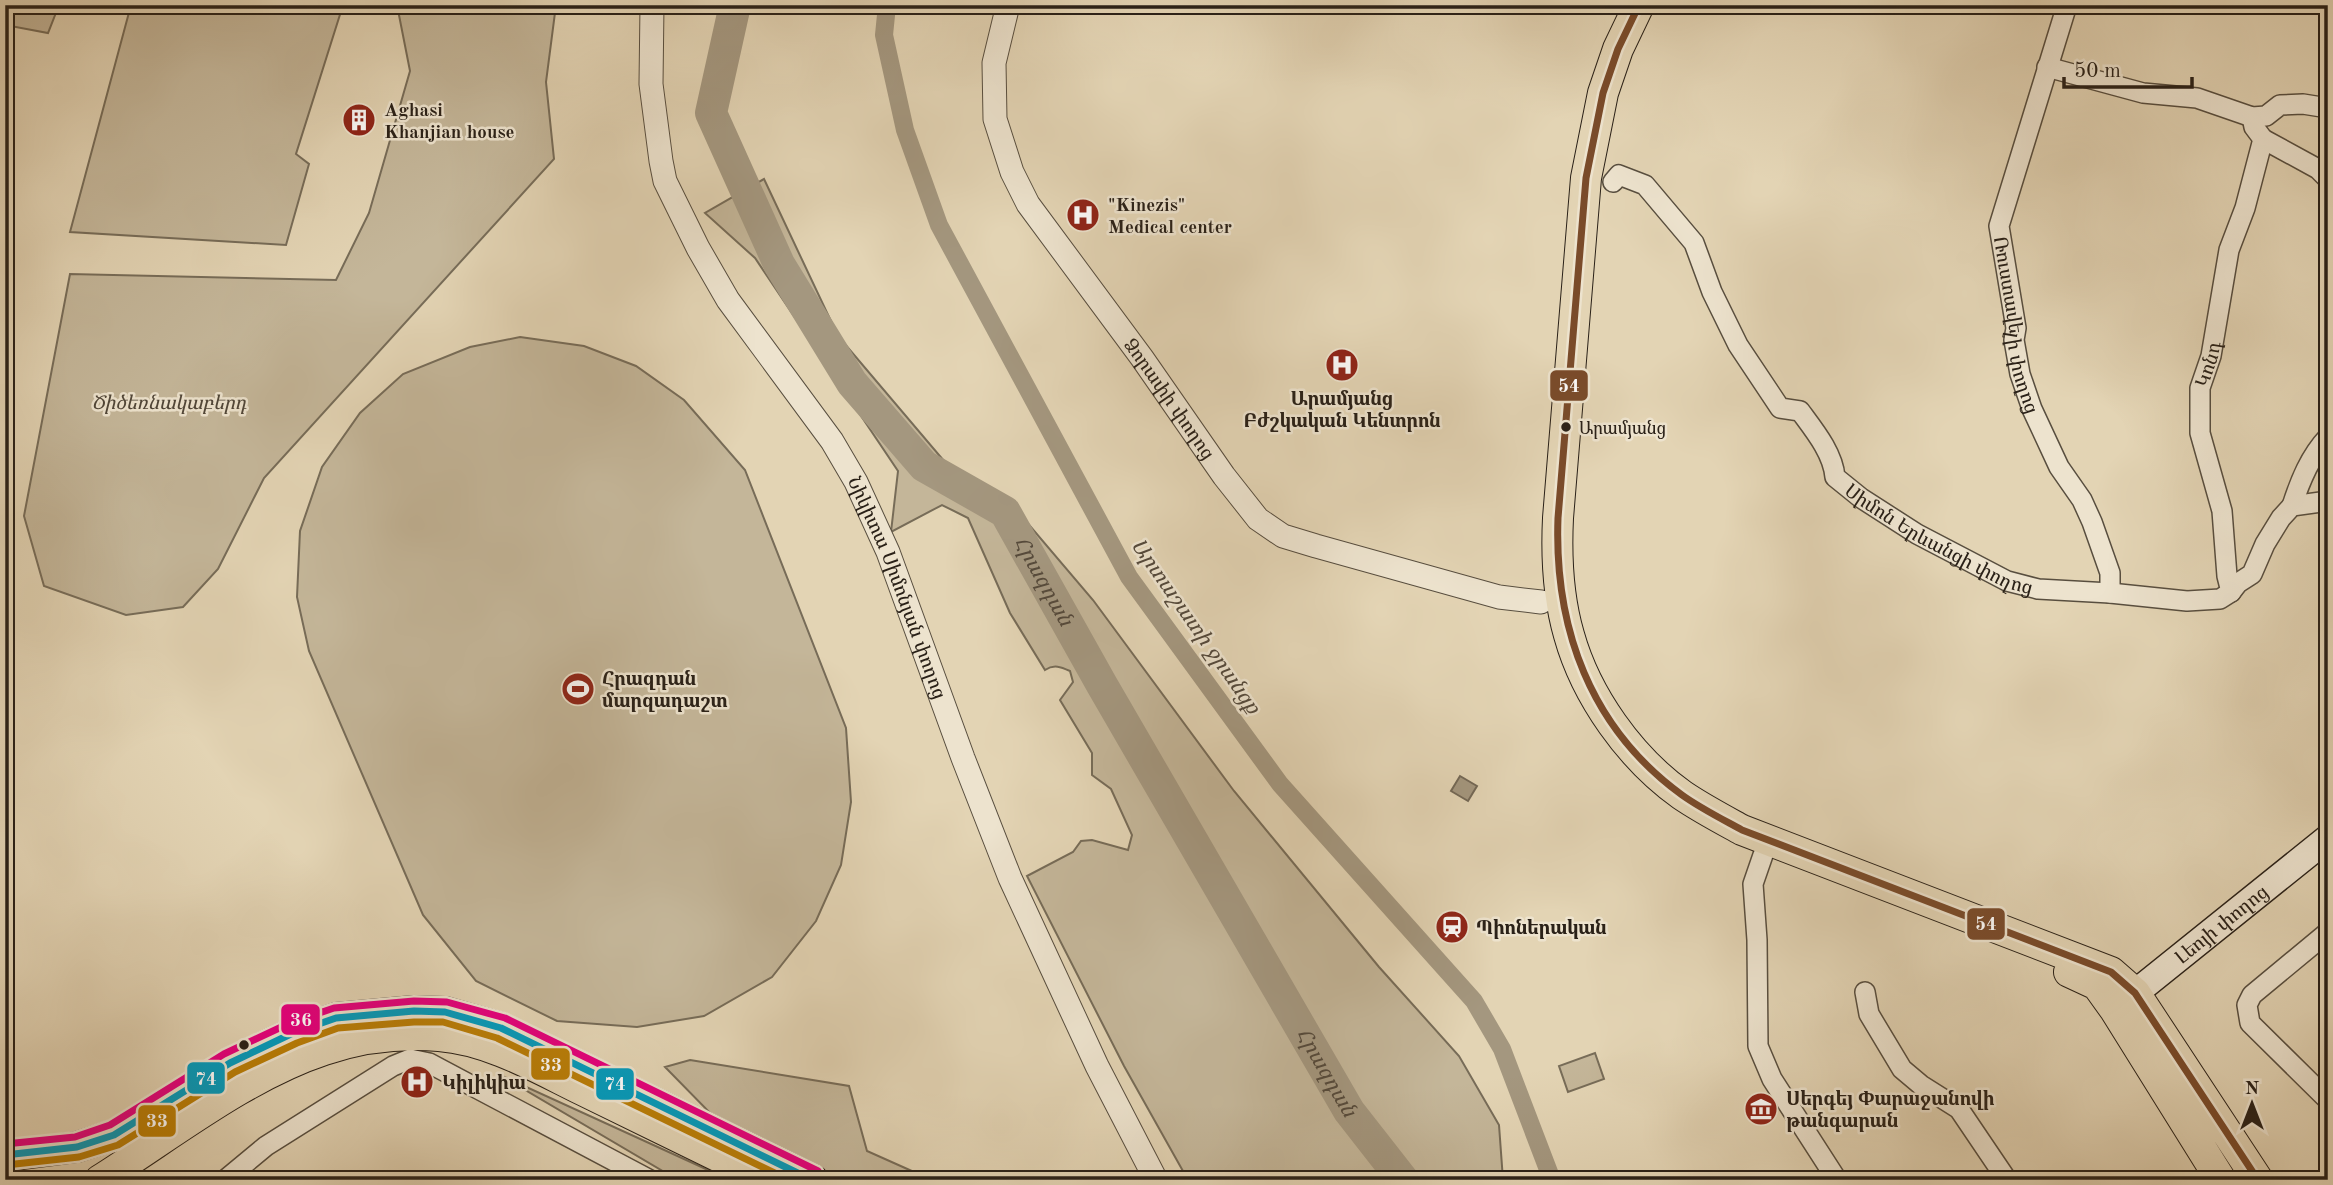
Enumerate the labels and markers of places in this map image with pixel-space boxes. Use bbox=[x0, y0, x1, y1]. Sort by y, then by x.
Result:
building icon: Aghasi Khanjian house bbox=[340, 101, 378, 139]
place label: Aghasi Khanjian house bbox=[384, 102, 515, 143]
hospital icon: "Kinezis" Medical center bbox=[1064, 196, 1102, 234]
place label: "Kinezis" Medical center bbox=[1108, 197, 1232, 238]
hospital icon: Արամյանց Բժշկական Կենտրոն bbox=[1323, 346, 1361, 384]
place label: Արամյանց Բժշկական Կենտրոն bbox=[1243, 390, 1441, 432]
marker: Արամյանց bbox=[1559, 420, 1573, 434]
place label: Արամյանց bbox=[1579, 420, 1666, 439]
sports icon: Հրազդան մարզադաշտ bbox=[559, 670, 597, 708]
place label: Հրազդան մարզադաշտ bbox=[602, 670, 728, 712]
station icon: Պիոներական bbox=[1433, 908, 1471, 946]
place label: Պիոներական bbox=[1476, 919, 1607, 939]
unlabelled marker bbox=[237, 1038, 251, 1052]
hospital icon: Կիլիկիա bbox=[398, 1063, 436, 1101]
place label: Կիլիկիա bbox=[442, 1074, 526, 1094]
museum icon: Սերգեյ Փարաջանովի թանգարան bbox=[1742, 1090, 1780, 1128]
place label: Սերգեյ Փարաջանովի թանգարան bbox=[1786, 1090, 1995, 1132]

